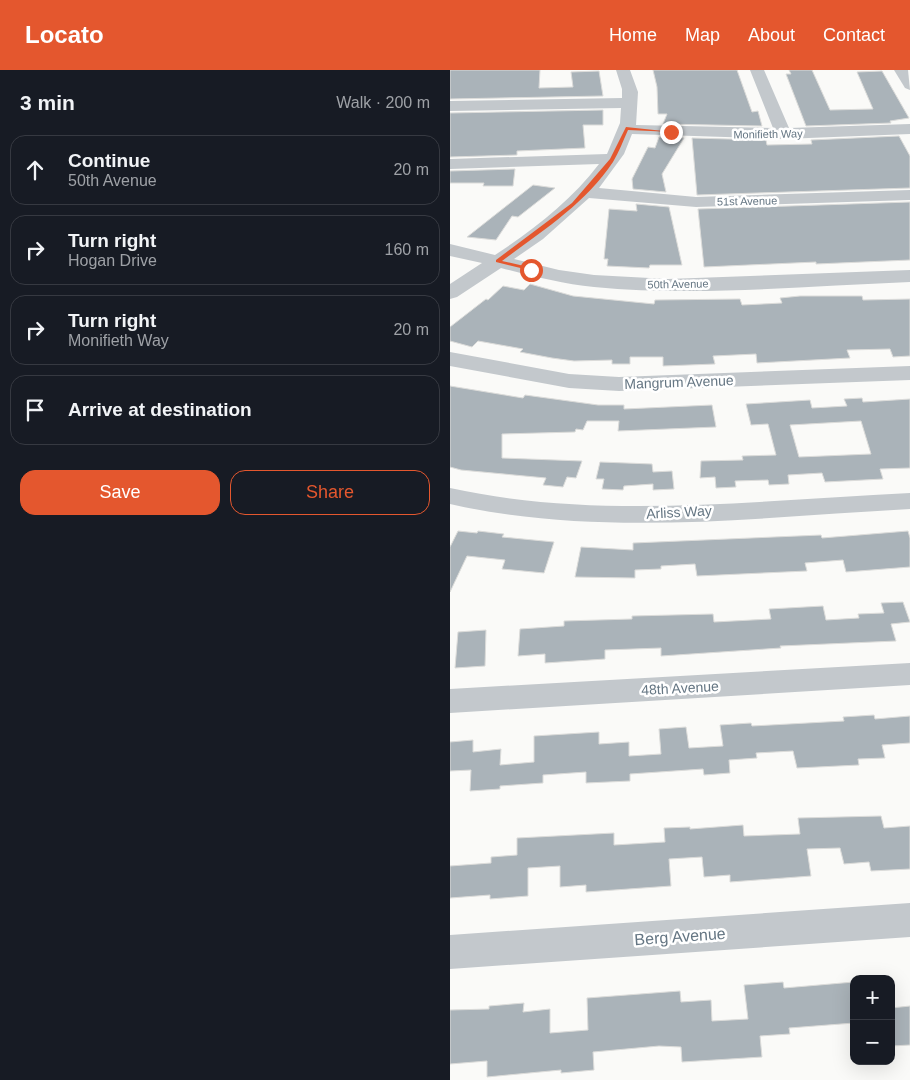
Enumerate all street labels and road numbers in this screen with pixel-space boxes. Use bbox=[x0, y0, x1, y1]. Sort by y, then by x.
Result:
street label: Monifieth Way bbox=[733, 127, 803, 141]
street label: 51st Avenue bbox=[717, 194, 777, 208]
street label: 50th Avenue bbox=[647, 277, 709, 291]
street label: Mangrum Avenue bbox=[624, 372, 734, 392]
street label: Arliss Way bbox=[646, 502, 712, 522]
street label: 48th Avenue bbox=[641, 678, 719, 698]
street label: Berg Avenue bbox=[634, 925, 726, 948]

